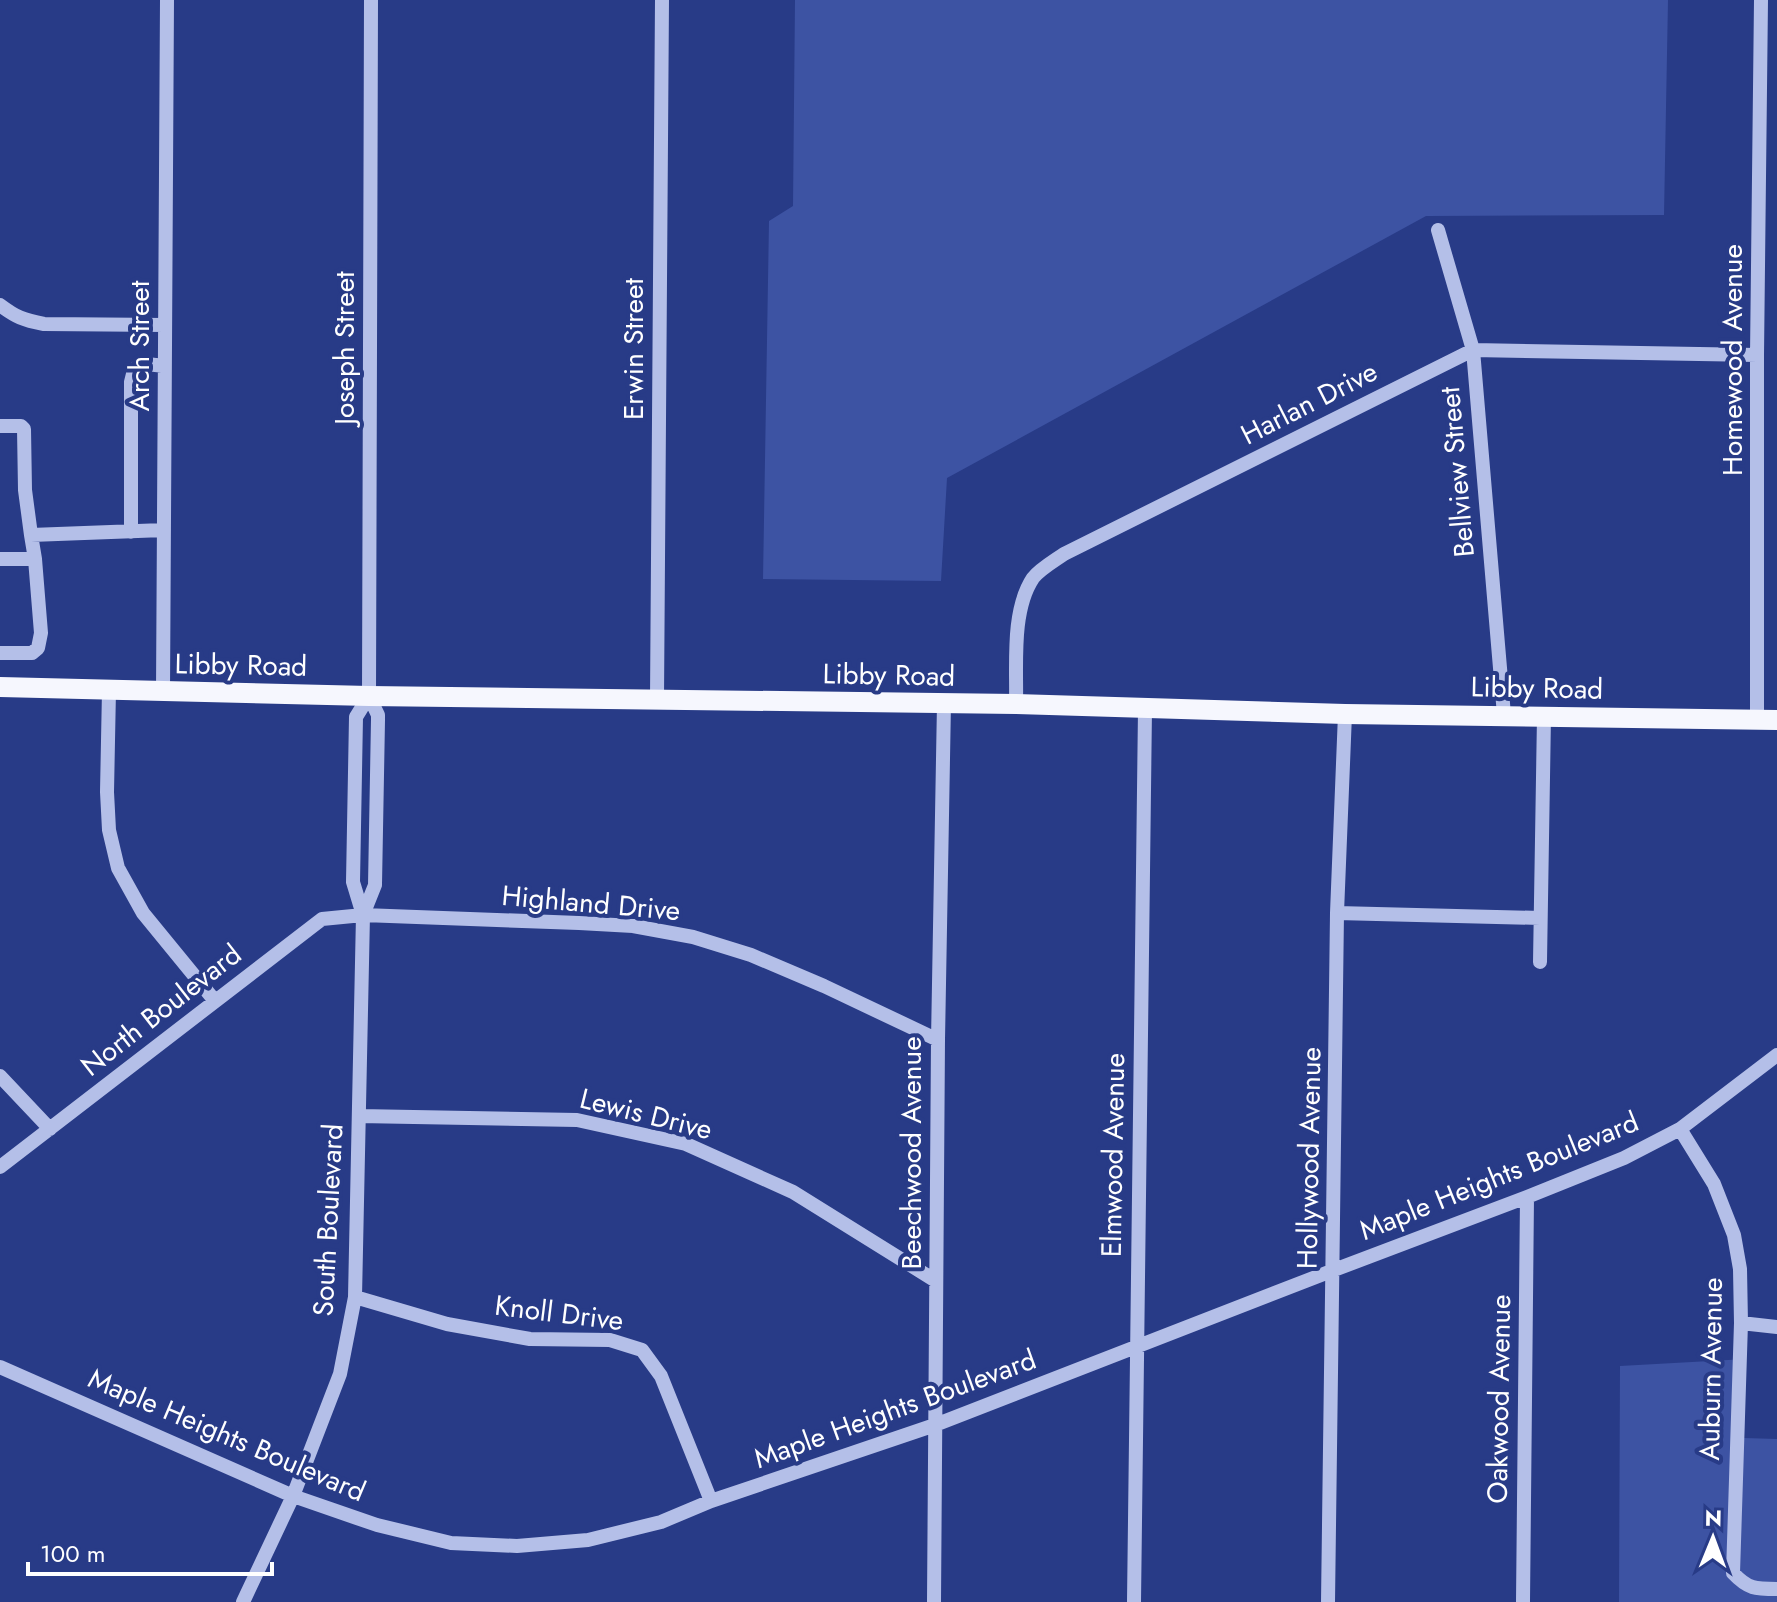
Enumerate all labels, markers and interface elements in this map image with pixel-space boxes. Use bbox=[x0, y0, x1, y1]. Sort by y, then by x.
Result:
street label: Homewood Avenue bbox=[1712, 244, 1753, 476]
street label: Joseph Street bbox=[324, 271, 365, 429]
street label: Erwin Street bbox=[613, 278, 654, 420]
street label: Arch Street bbox=[119, 280, 160, 411]
street label: Harlan Drive bbox=[1234, 351, 1384, 455]
street label: Bellview Street bbox=[1429, 385, 1485, 559]
street label: Libby Road bbox=[174, 643, 308, 687]
street label: Libby Road bbox=[822, 653, 956, 697]
street label: Libby Road bbox=[1470, 666, 1604, 710]
street label: Highland Drive bbox=[500, 875, 682, 931]
street label: North Boulevard bbox=[72, 934, 250, 1086]
street label: Beechwood Avenue bbox=[891, 1036, 932, 1270]
street label: Hollywood Avenue bbox=[1287, 1047, 1331, 1269]
street label: Elmwood Avenue bbox=[1091, 1052, 1135, 1258]
street label: Lewis Drive bbox=[576, 1078, 716, 1150]
street label: Maple Heights Boulevard bbox=[1353, 1101, 1645, 1251]
street label: South Boulevard bbox=[302, 1123, 354, 1317]
street label: Auburn Avenue bbox=[1689, 1277, 1733, 1461]
street label: Knoll Drive bbox=[492, 1285, 626, 1341]
street label: Oakwood Avenue bbox=[1477, 1294, 1521, 1504]
street label: Maple Heights Boulevard bbox=[748, 1339, 1042, 1479]
street label: Maple Heights Boulevard bbox=[82, 1358, 372, 1512]
north arrow bbox=[1673, 1498, 1753, 1578]
text: N bbox=[1704, 1502, 1722, 1534]
scale bar bbox=[28, 1526, 272, 1576]
text: 100 m bbox=[40, 1536, 106, 1571]

